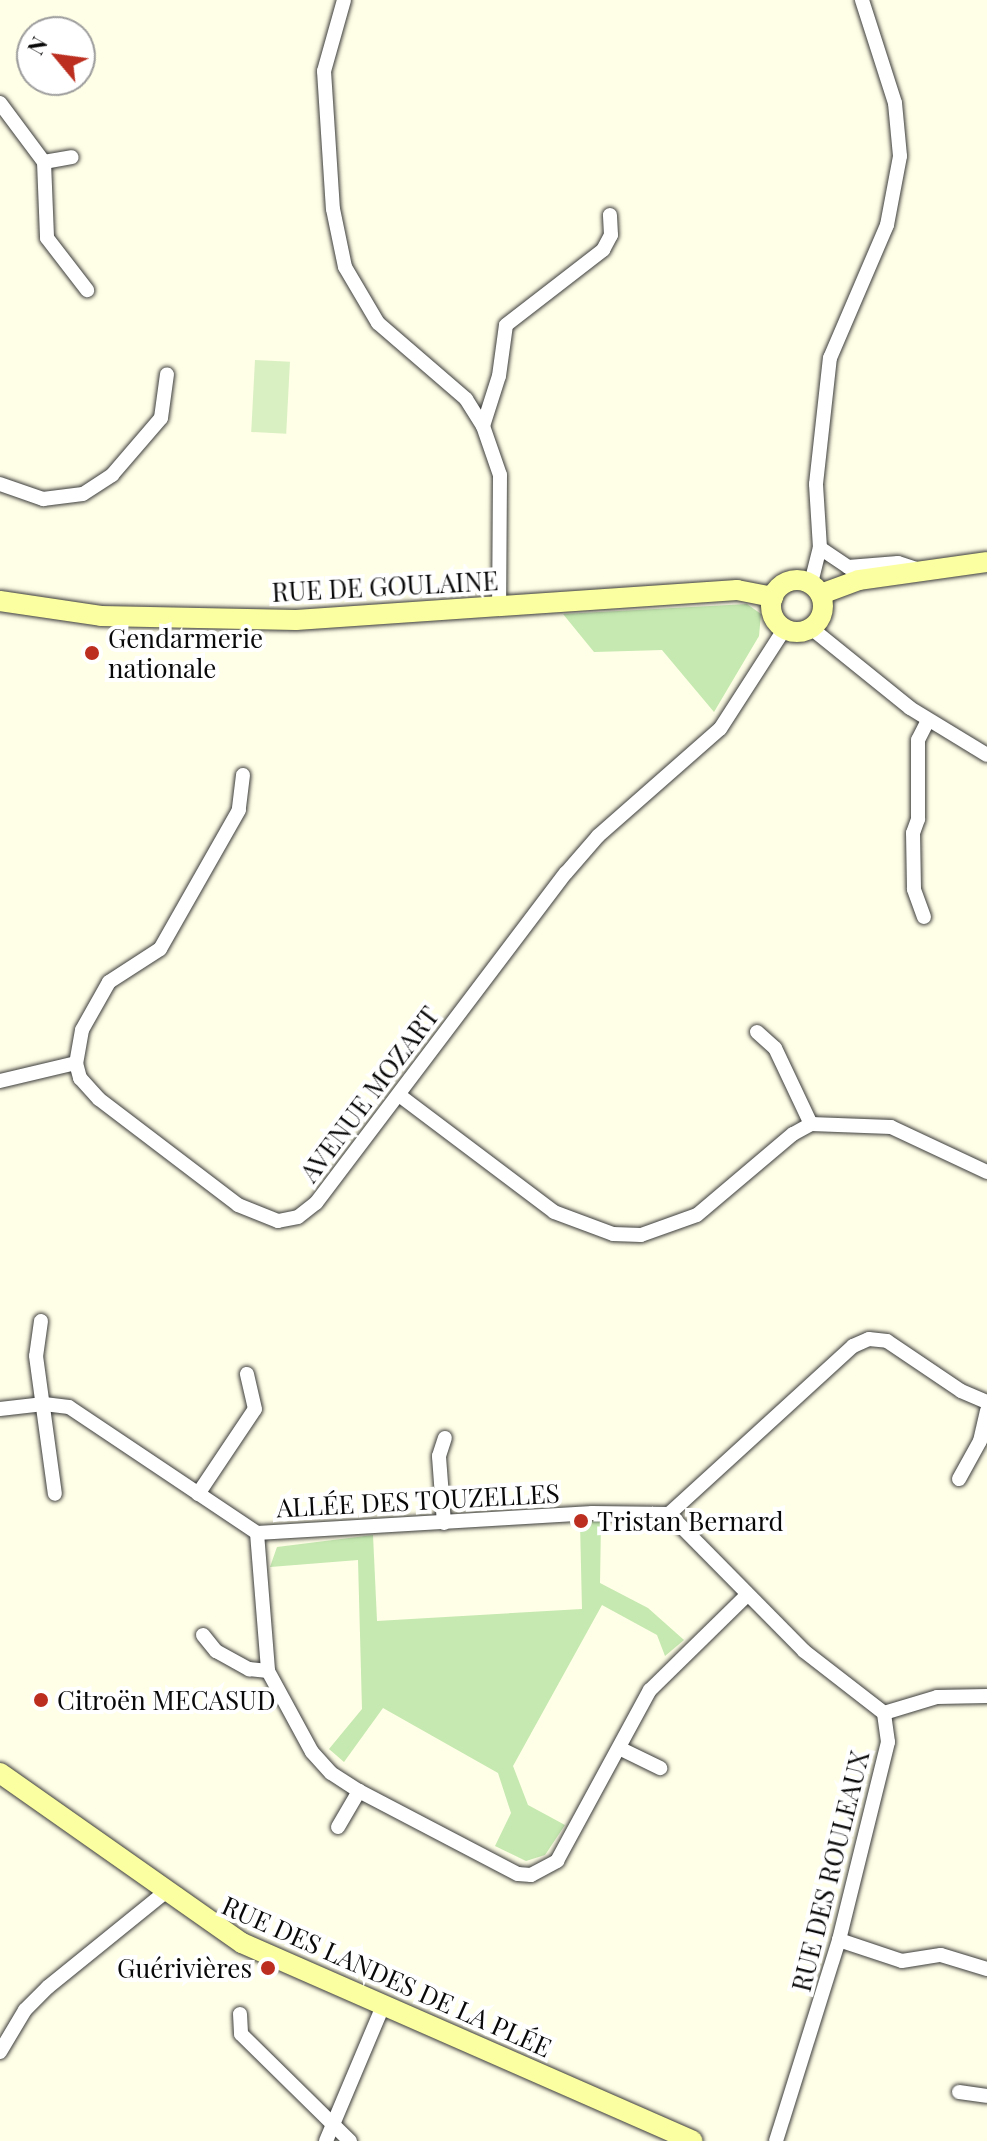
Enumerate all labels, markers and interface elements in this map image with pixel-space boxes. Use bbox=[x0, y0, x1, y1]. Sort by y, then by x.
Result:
north arrow bbox=[16, 16, 96, 96]
text: N bbox=[20, 31, 54, 60]
street label: RUE DE GOULAINE bbox=[271, 564, 499, 608]
place label: Gendarmerie nationale bbox=[108, 622, 263, 684]
marker: Gendarmerie nationale bbox=[83, 644, 101, 662]
street label: AVENUE MOZART bbox=[293, 1000, 445, 1188]
street label: ALLÉE DES TOUZELLES bbox=[275, 1477, 561, 1523]
place label: Tristan Bernard bbox=[597, 1505, 784, 1537]
marker: Tristan Bernard bbox=[572, 1512, 590, 1530]
place label: Citroën MECASUD bbox=[57, 1684, 275, 1716]
marker: Citroën MECASUD bbox=[32, 1691, 50, 1709]
street label: RUE DES ROULEAUX bbox=[785, 1747, 875, 1995]
street label: RUE DES LANDES DE LA PLÉE bbox=[217, 1889, 557, 2063]
place label: Guérivières bbox=[117, 1952, 252, 1984]
marker: Guérivières bbox=[259, 1959, 277, 1977]

